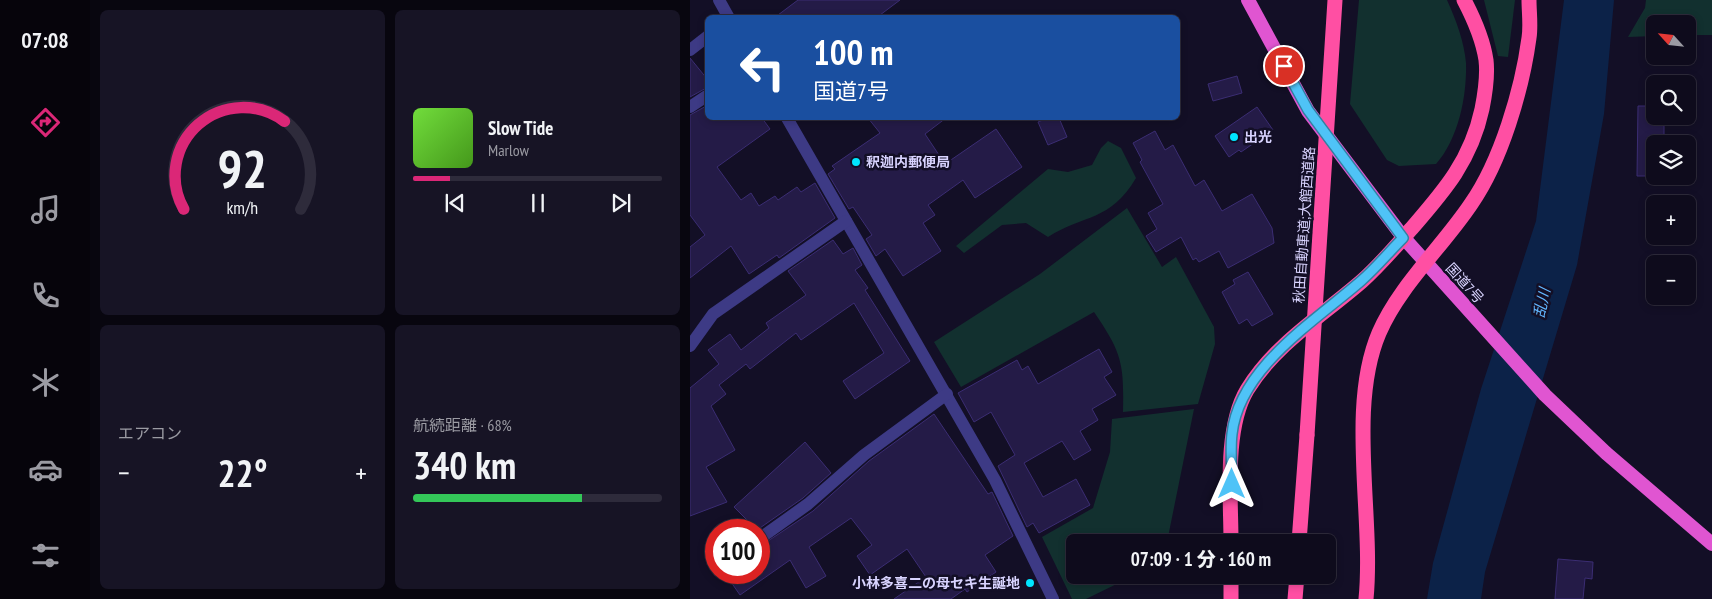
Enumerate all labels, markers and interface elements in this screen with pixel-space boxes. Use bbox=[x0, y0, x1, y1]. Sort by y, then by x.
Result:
north arrow bbox=[1646, 15, 1696, 65]
map controls bbox=[1646, 15, 1696, 305]
text: 07:08 bbox=[21, 26, 69, 54]
text: 100 m bbox=[813, 29, 894, 75]
icon: left bbox=[730, 35, 795, 100]
pin bbox=[1263, 45, 1305, 87]
icon: arrive bbox=[1270, 52, 1298, 80]
button: search bbox=[1646, 75, 1696, 125]
text: 国道7号 bbox=[813, 77, 889, 105]
icon: directions bbox=[28, 105, 63, 140]
text: Slow Tide bbox=[488, 116, 553, 140]
place label: 出光 bbox=[1244, 128, 1272, 146]
marker: 出光 bbox=[1228, 131, 1240, 143]
text: 92 bbox=[218, 135, 267, 202]
button: layers bbox=[1646, 135, 1696, 185]
text: Marlow bbox=[488, 140, 529, 160]
street label: 秋田自動車道;大館西道路 bbox=[1290, 146, 1318, 304]
place label: 釈迦内郵便局 bbox=[866, 153, 950, 171]
marker: 釈迦内郵便局 bbox=[850, 156, 862, 168]
icon: previous bbox=[441, 189, 469, 217]
icon: pause bbox=[524, 189, 552, 217]
icon: next bbox=[607, 189, 635, 217]
icon: music bbox=[28, 192, 63, 227]
button: + bbox=[1646, 195, 1696, 245]
text: km/h bbox=[227, 196, 258, 219]
button: − bbox=[1646, 255, 1696, 305]
street label: 国道7号 bbox=[1442, 259, 1488, 307]
icon: phone bbox=[28, 278, 63, 313]
water label: 乱川 bbox=[1529, 284, 1554, 320]
icon: climate bbox=[28, 365, 63, 400]
text: 航続距離 · 68% bbox=[413, 415, 512, 435]
text: エアコン bbox=[118, 423, 182, 443]
text: 340 km bbox=[413, 440, 516, 489]
text: 22° bbox=[217, 448, 268, 497]
icon: car bbox=[28, 452, 63, 487]
text: − bbox=[118, 454, 130, 491]
text: + bbox=[355, 454, 367, 491]
position arrow bbox=[1205, 457, 1257, 509]
speed limit sign: 100 bbox=[705, 519, 770, 584]
icon: filters bbox=[28, 538, 63, 573]
text: 07:09 · 1 分 · 160 m bbox=[1131, 547, 1271, 571]
place label: 小林多喜二の母セキ生誕地 bbox=[852, 574, 1020, 592]
marker: 小林多喜二の母セキ生誕地 bbox=[1024, 577, 1036, 589]

